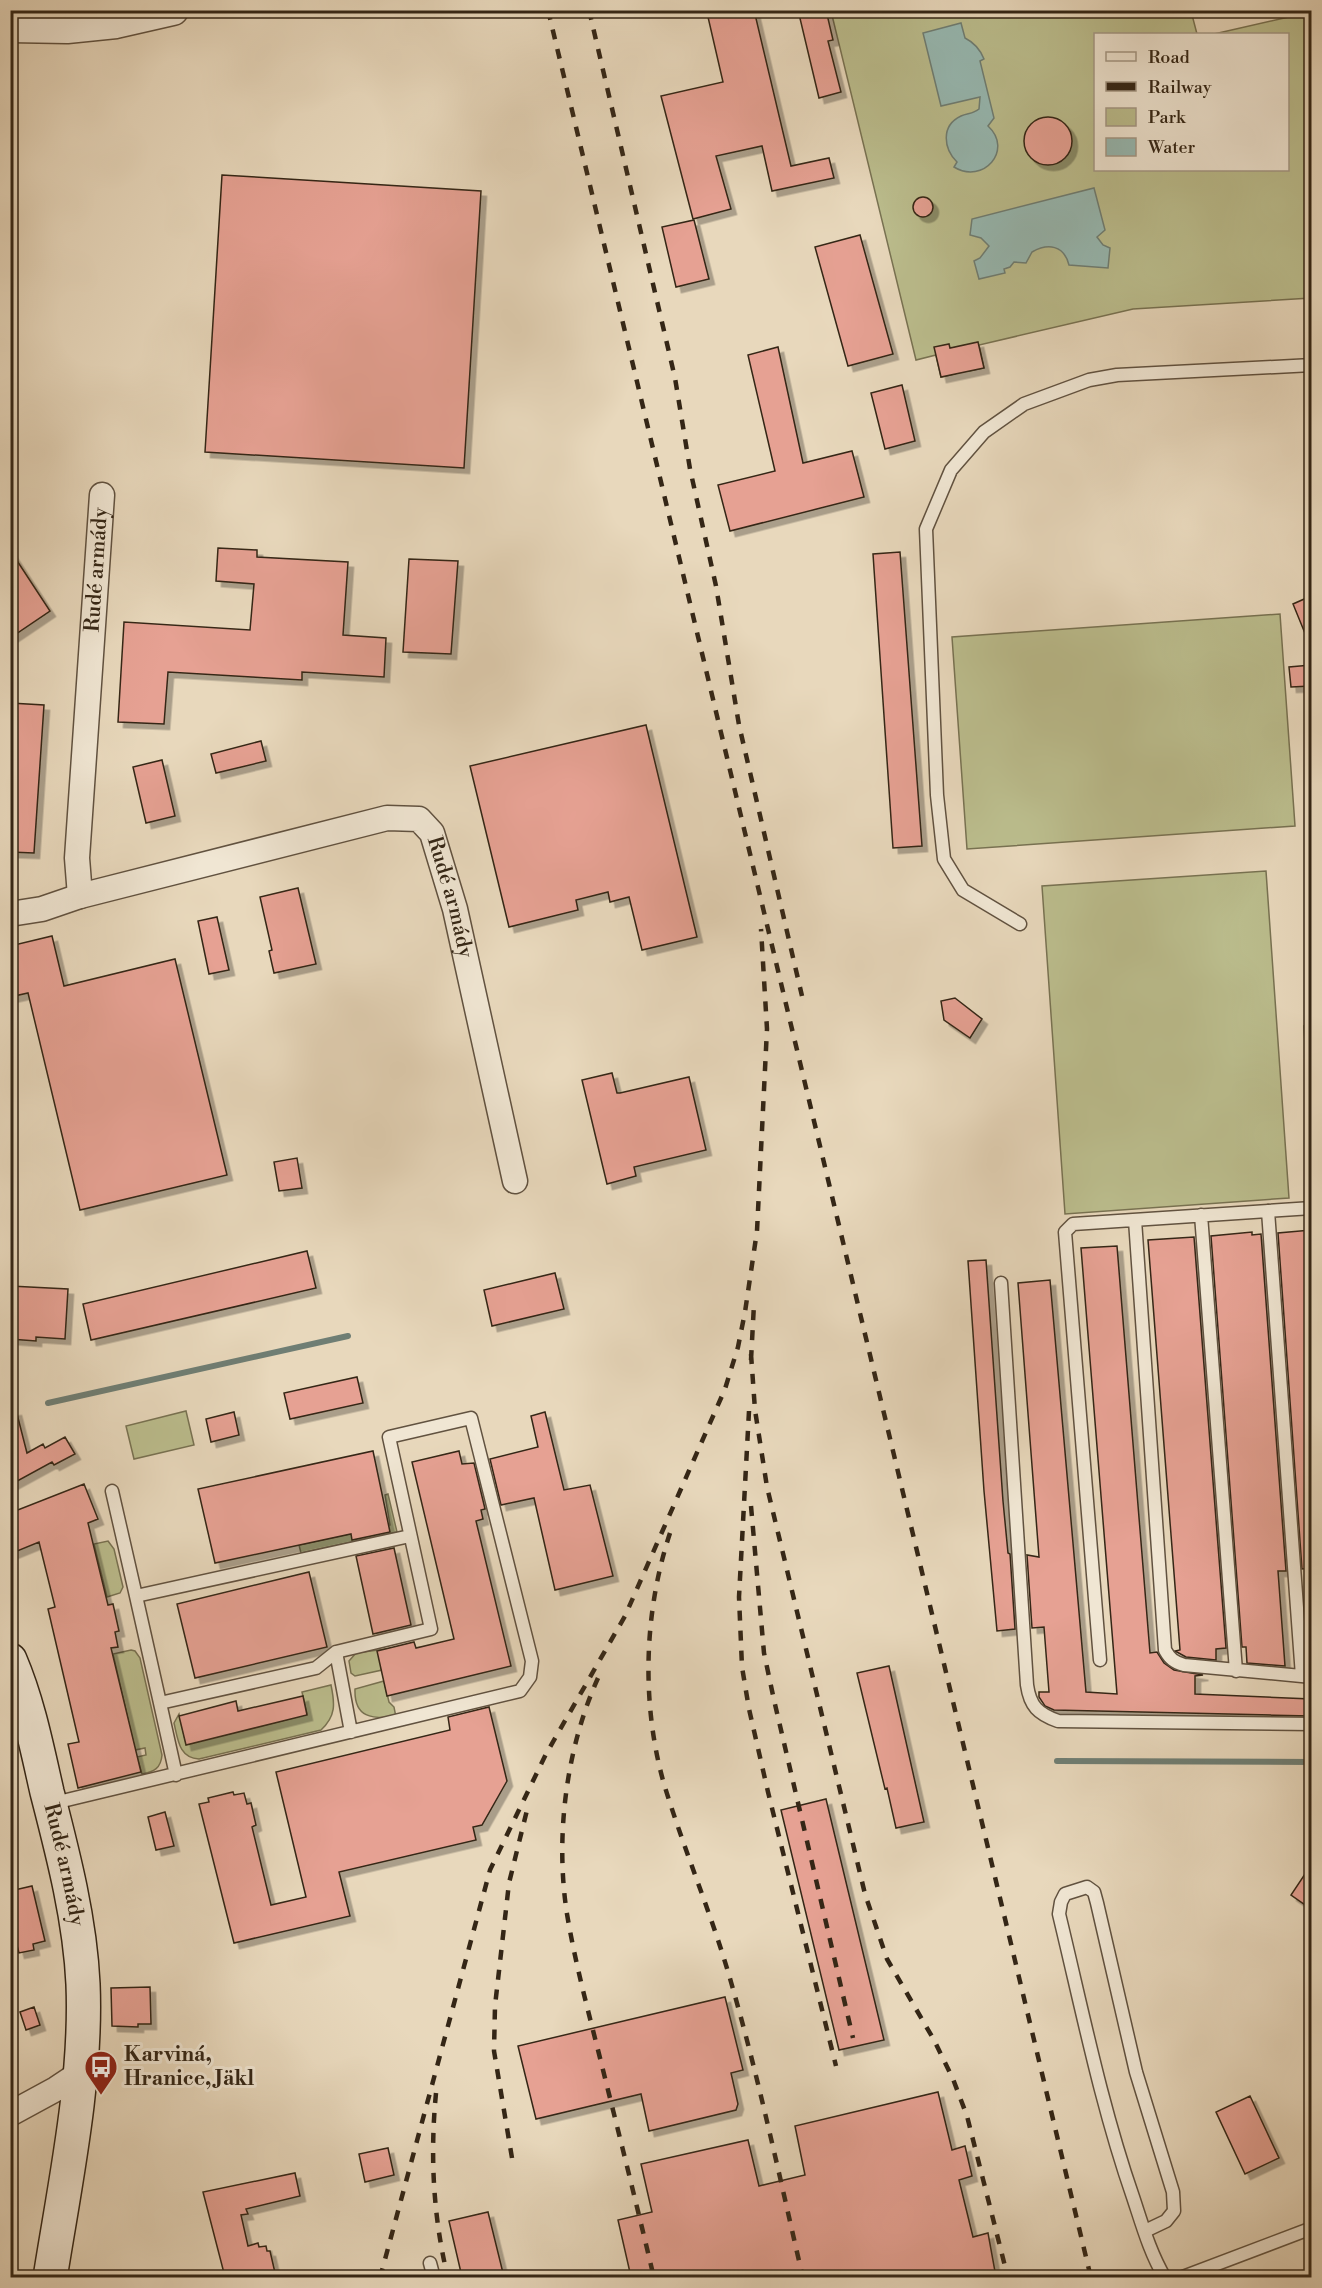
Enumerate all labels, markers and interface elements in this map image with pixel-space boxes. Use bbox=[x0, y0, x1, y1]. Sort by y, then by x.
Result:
legend bbox=[1094, 33, 1289, 171]
text: Road bbox=[1148, 46, 1191, 69]
text: Railway bbox=[1148, 76, 1212, 99]
text: Park bbox=[1148, 106, 1187, 129]
text: Water bbox=[1147, 136, 1196, 159]
street label: Rudé armády bbox=[80, 506, 114, 633]
street label: Rudé armády bbox=[421, 833, 479, 961]
street label: Rudé armády bbox=[37, 1801, 90, 1929]
place label: Karviná, Hranice, Jäkl bbox=[124, 2042, 254, 2092]
bus stop icon: Karviná, Hranice, Jäkl bbox=[83, 2049, 119, 2096]

